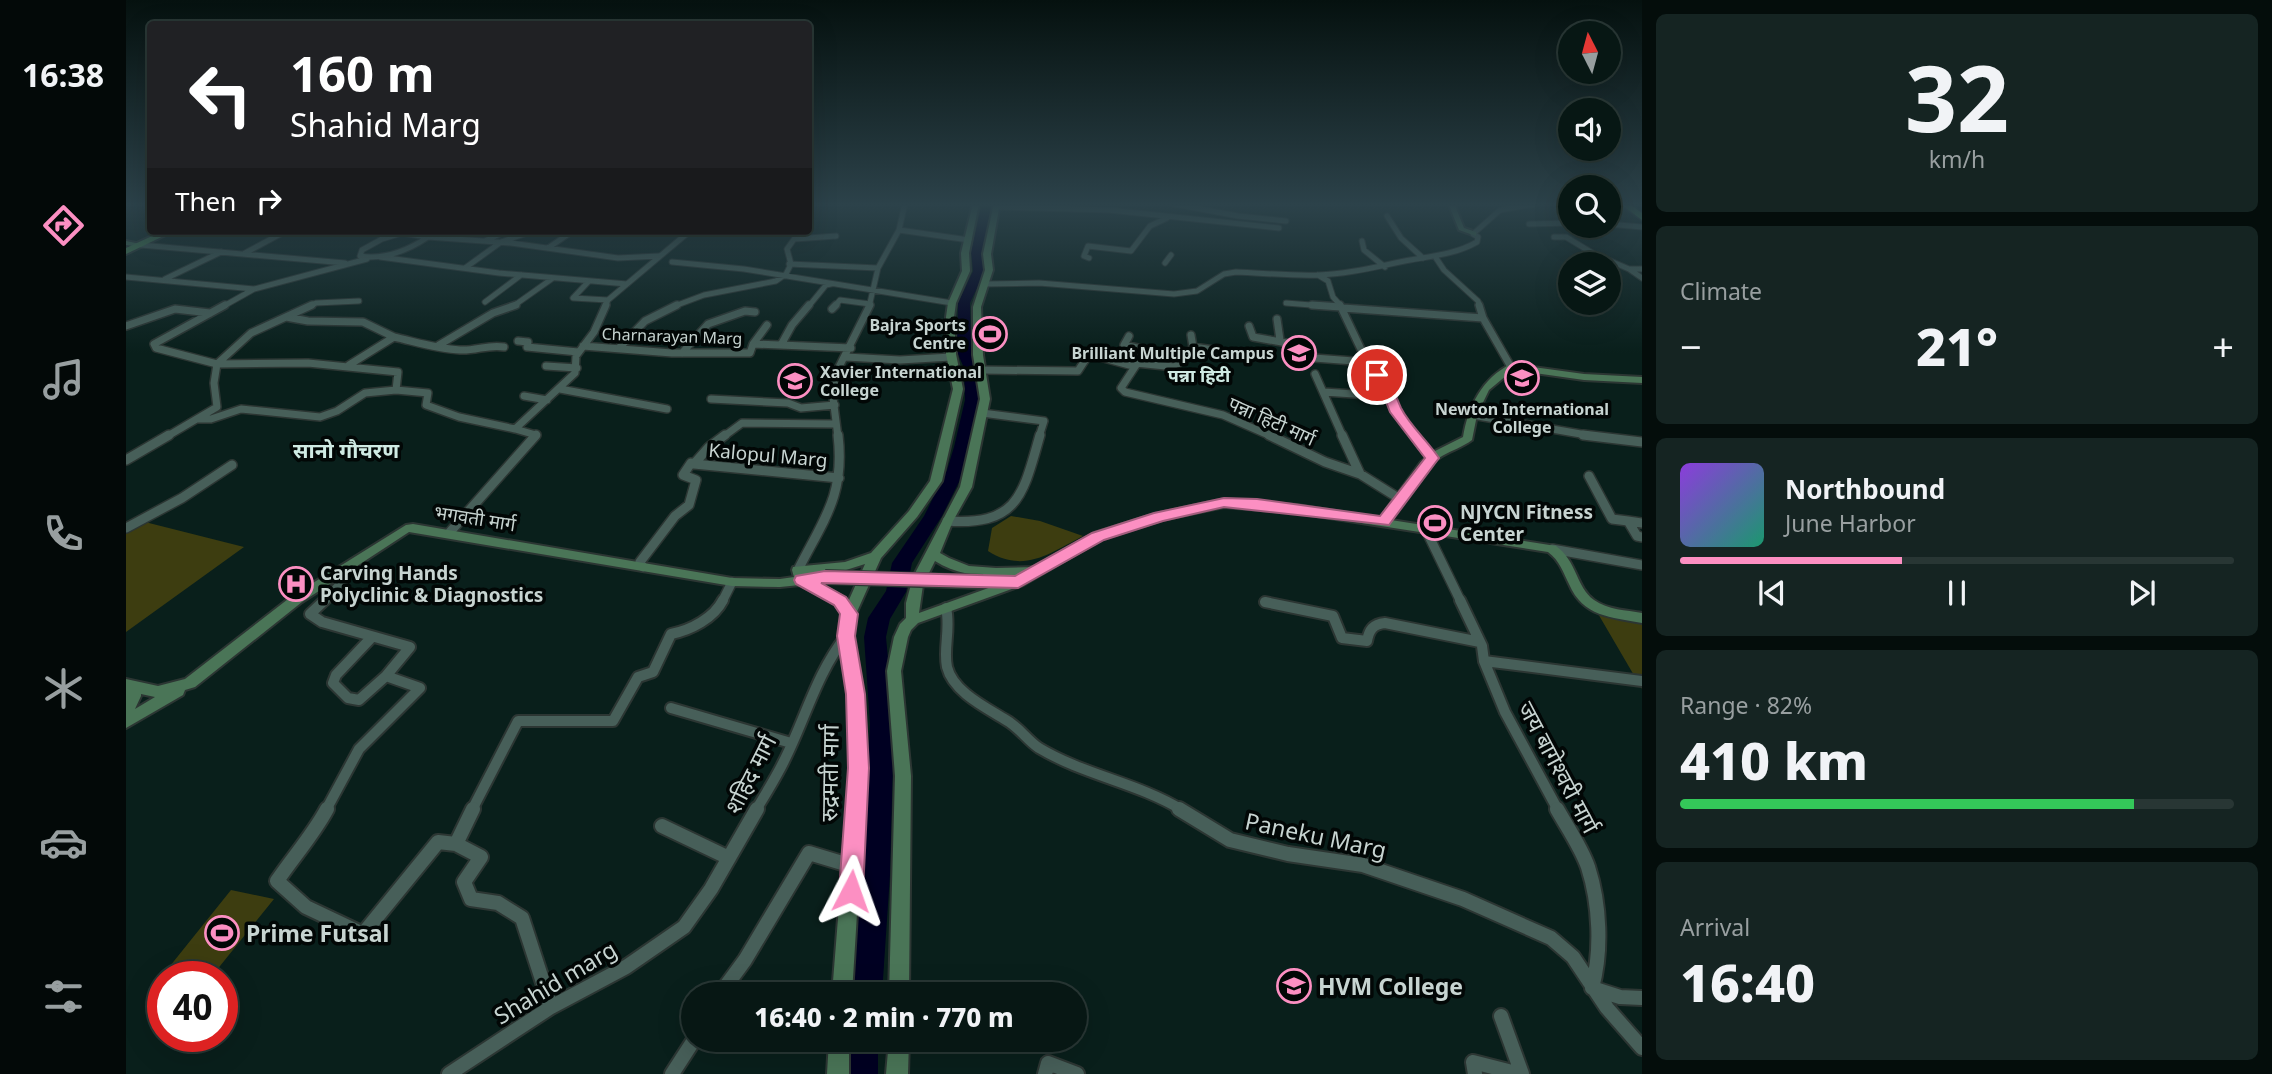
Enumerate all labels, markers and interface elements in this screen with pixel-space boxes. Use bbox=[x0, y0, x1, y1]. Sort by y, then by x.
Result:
north arrow bbox=[1558, 21, 1620, 84]
map controls bbox=[1558, 21, 1621, 315]
text: 32 bbox=[1905, 35, 2009, 159]
text: 160 m bbox=[290, 40, 435, 106]
icon: left bbox=[175, 49, 266, 140]
text: 16:38 bbox=[22, 53, 104, 96]
button: sound bbox=[1558, 98, 1621, 161]
text: Shahid Marg bbox=[290, 103, 481, 146]
text: km/h bbox=[1929, 143, 1985, 175]
button: search bbox=[1558, 175, 1621, 238]
icon: right bbox=[250, 182, 288, 220]
text: Then bbox=[175, 183, 236, 219]
icon: directions bbox=[39, 201, 88, 250]
button: layers bbox=[1558, 252, 1621, 315]
text: Climate bbox=[1680, 275, 1762, 307]
text: 21° bbox=[1916, 310, 1998, 381]
place label: Bajra Sports Centre bbox=[869, 314, 966, 354]
sports icon: Bajra Sports Centre bbox=[971, 315, 1009, 353]
text: − bbox=[1680, 320, 1702, 372]
text: + bbox=[2212, 320, 2234, 372]
street label: Charnarayan Marg bbox=[601, 323, 743, 349]
school or university icon: Brilliant Multiple Campus bbox=[1280, 334, 1318, 372]
place label: Brilliant Multiple Campus bbox=[1071, 342, 1274, 364]
pin bbox=[1347, 345, 1407, 405]
icon: music bbox=[39, 355, 88, 404]
icon: arrive bbox=[1358, 356, 1396, 394]
school or university icon: Newton International College bbox=[1503, 359, 1541, 397]
place label: Xavier International College bbox=[820, 361, 982, 401]
school or university icon: Xavier International College bbox=[776, 362, 814, 400]
district label: पन्ना हिटी bbox=[1168, 363, 1231, 387]
street label: पन्ना हिटी मार्ग bbox=[1224, 390, 1321, 452]
place label: Newton International College bbox=[1435, 398, 1609, 438]
district label: सानो गौचरण bbox=[293, 436, 400, 464]
street label: Kalopul Marg bbox=[707, 437, 829, 473]
text: Northbound bbox=[1785, 471, 1945, 507]
street label: भगवती मार्ग bbox=[432, 499, 519, 537]
place label: NJYCN Fitness Center bbox=[1460, 499, 1593, 547]
sports icon: NJYCN Fitness Center bbox=[1416, 504, 1454, 542]
text: June Harbor bbox=[1785, 507, 1916, 539]
icon: phone bbox=[39, 509, 88, 558]
place label: Carving Hands Polyclinic & Diagnostics bbox=[320, 560, 543, 608]
hospital icon: Carving Hands Polyclinic & Diagnostics bbox=[277, 565, 315, 603]
icon: previous bbox=[1753, 574, 1791, 612]
icon: pause bbox=[1938, 574, 1976, 612]
icon: next bbox=[2123, 574, 2161, 612]
icon: climate bbox=[39, 664, 88, 713]
text: Range · 82% bbox=[1680, 689, 1812, 721]
street label: जय बागेश्वरी मार्ग bbox=[1511, 695, 1608, 839]
street label: रुद्रमती मार्ग bbox=[812, 723, 846, 822]
text: 410 km bbox=[1680, 724, 1868, 795]
street label: शहिद मार्ग bbox=[717, 728, 784, 819]
street label: Paneku Marg bbox=[1242, 804, 1390, 866]
icon: car bbox=[39, 818, 88, 867]
position arrow bbox=[814, 854, 888, 928]
text: Arrival bbox=[1680, 911, 1750, 943]
sports icon: Prime Futsal bbox=[203, 914, 241, 952]
place label: Prime Futsal bbox=[246, 917, 389, 949]
street label: Shahid marg bbox=[488, 933, 622, 1031]
text: 16:40 bbox=[1680, 946, 1815, 1017]
speed limit sign: 40 bbox=[147, 961, 238, 1052]
school or university icon: HVM College bbox=[1275, 967, 1313, 1005]
place label: HVM College bbox=[1318, 970, 1463, 1002]
icon: filters bbox=[39, 972, 88, 1021]
text: 16:40 · 2 min · 770 m bbox=[754, 999, 1014, 1035]

